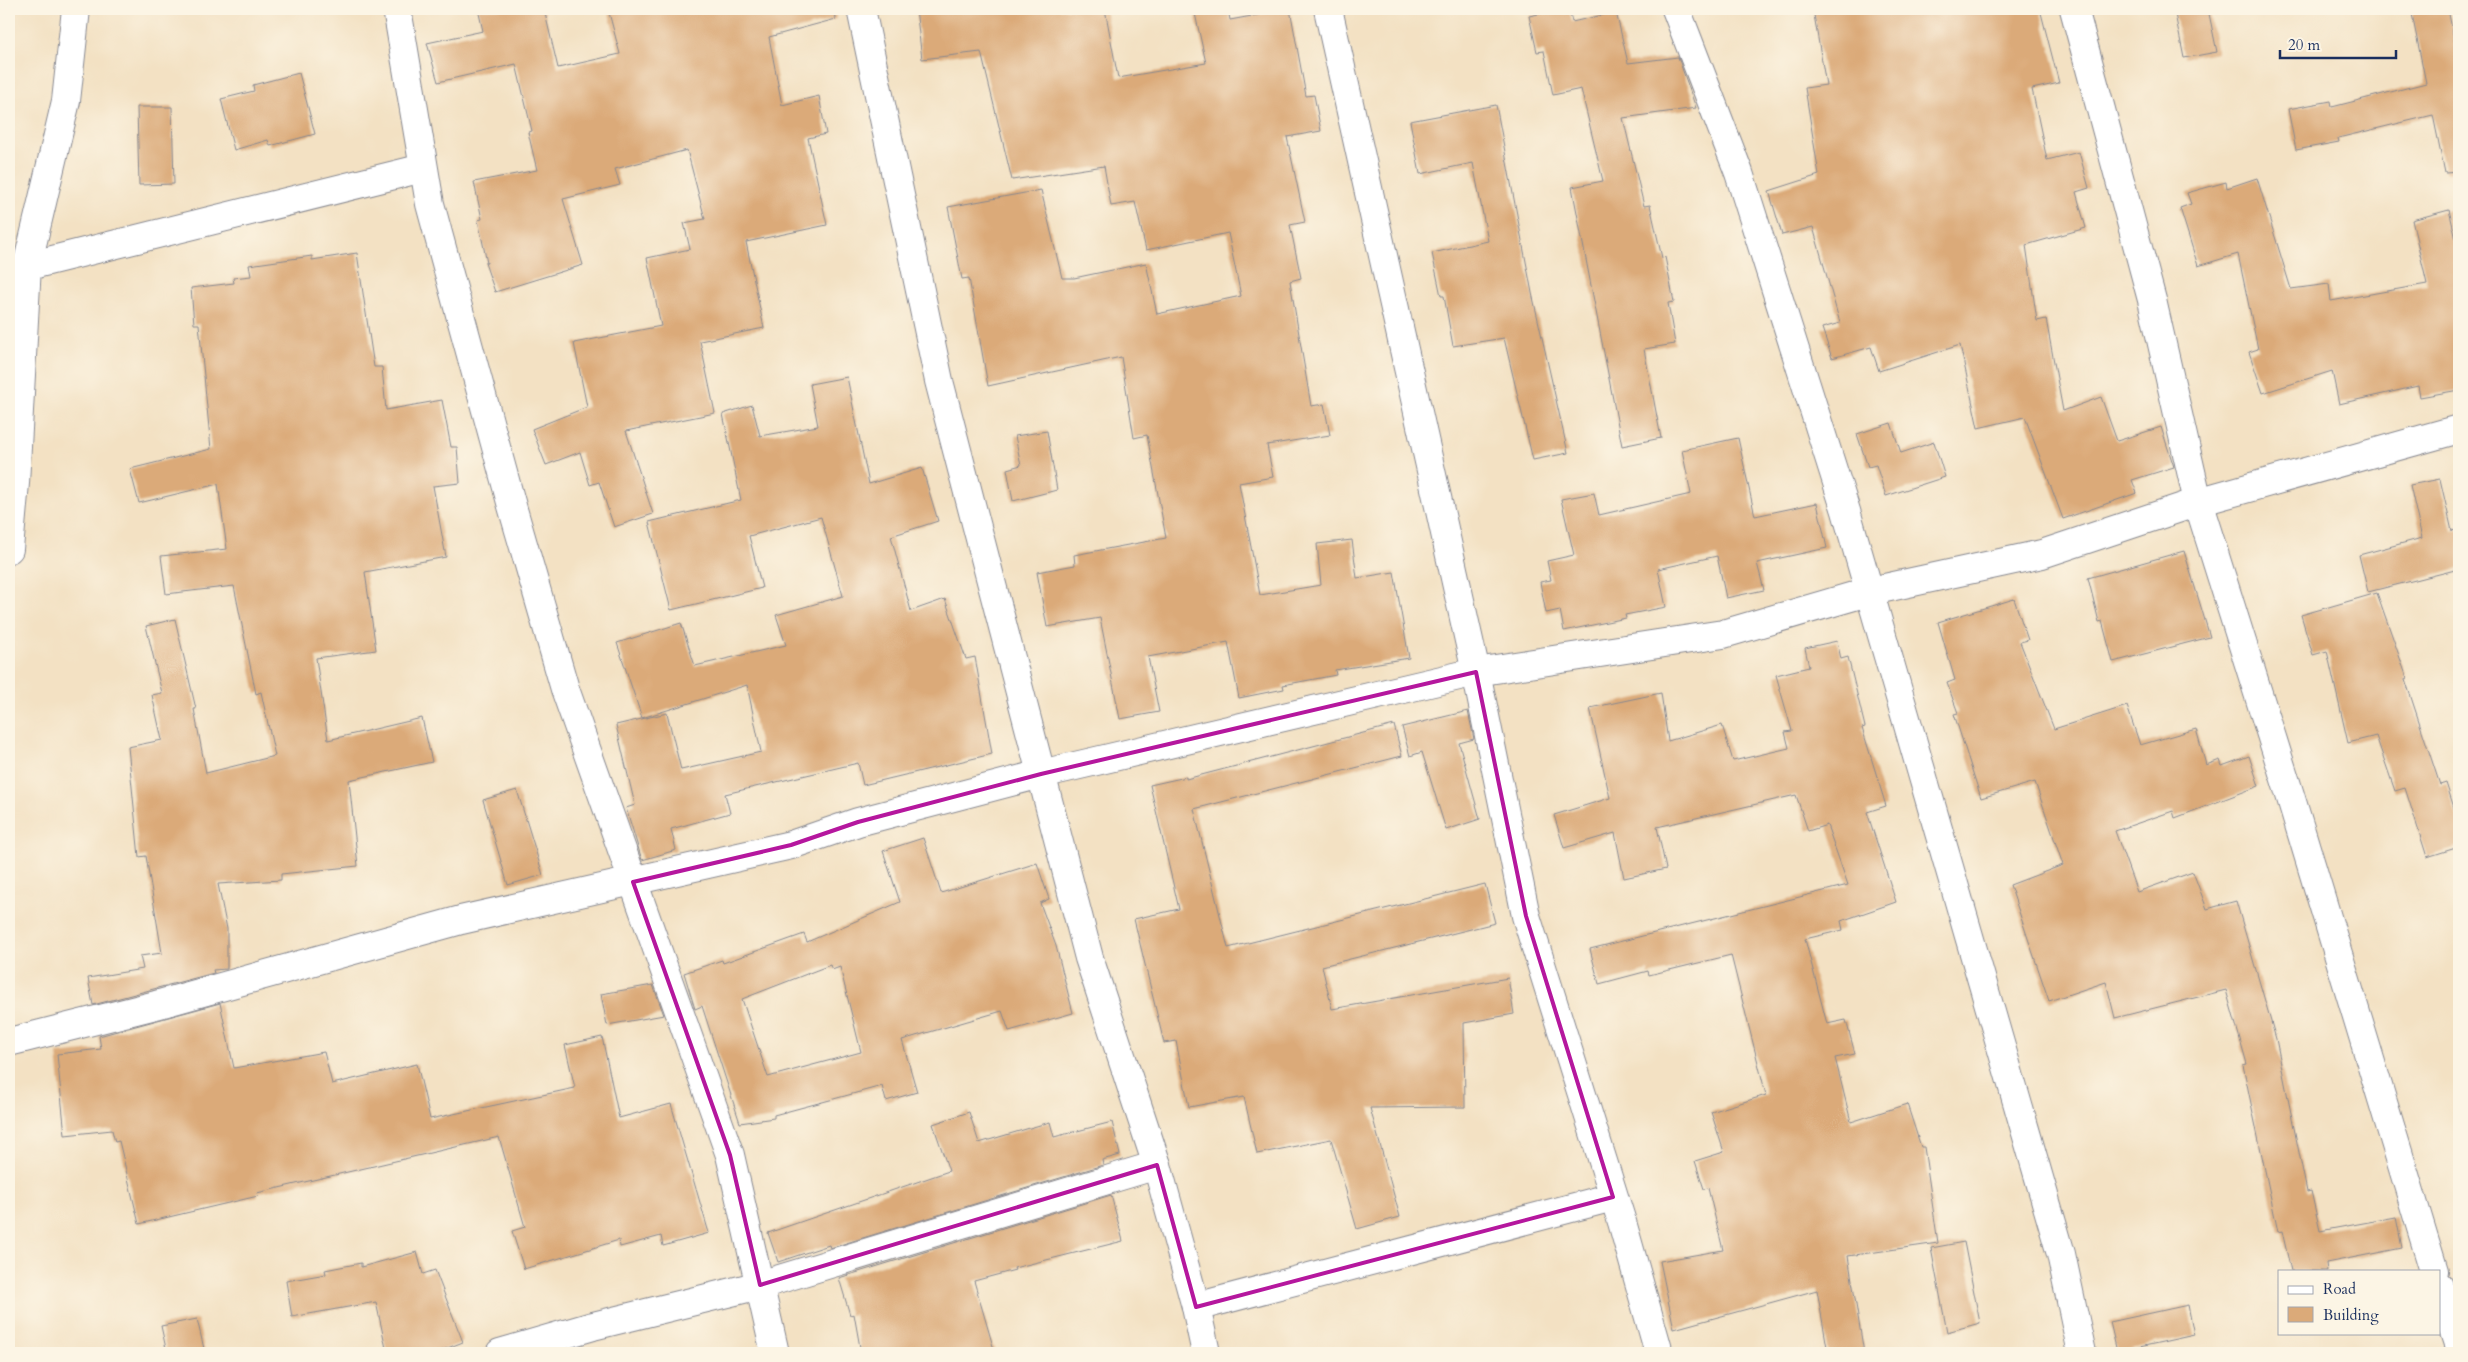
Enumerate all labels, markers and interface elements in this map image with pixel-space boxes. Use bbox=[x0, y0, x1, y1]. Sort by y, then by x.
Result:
scale bar bbox=[2280, 28, 2397, 60]
text: 20 m bbox=[2288, 35, 2320, 55]
legend bbox=[2278, 1270, 2440, 1334]
text: Road bbox=[2323, 1279, 2356, 1299]
text: Building bbox=[2323, 1305, 2379, 1325]

